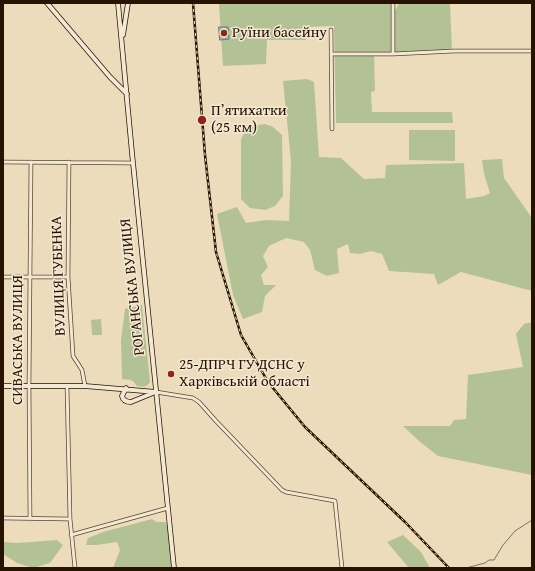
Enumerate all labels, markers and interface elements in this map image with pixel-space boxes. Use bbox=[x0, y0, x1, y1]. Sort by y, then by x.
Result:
place label: Руїни басейну bbox=[232, 24, 327, 42]
marker: Руїни басейну bbox=[219, 28, 229, 38]
place label: Пʼятихатки (25 км) bbox=[211, 102, 287, 137]
marker: Пʼятихатки (25 км) bbox=[196, 114, 208, 126]
street label: ВУЛИЦЯ ГУБЕНКА bbox=[48, 216, 70, 336]
street label: РОГАНСЬКА ВУЛИЦЯ bbox=[117, 218, 149, 356]
street label: СИВАСЬКА ВУЛИЦЯ bbox=[9, 275, 27, 405]
place label: 25-ДПРЧ ГУ ДСНС у Харківській області bbox=[179, 356, 310, 391]
marker: 25-ДПРЧ ГУ ДСНС у Харківській області bbox=[166, 369, 176, 379]

